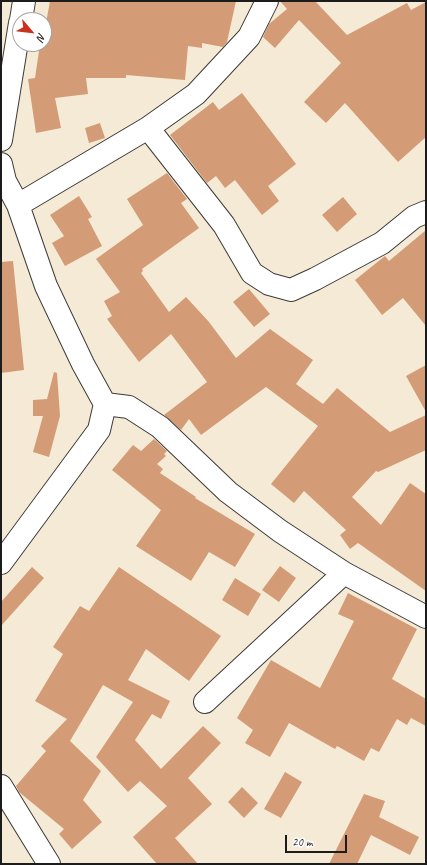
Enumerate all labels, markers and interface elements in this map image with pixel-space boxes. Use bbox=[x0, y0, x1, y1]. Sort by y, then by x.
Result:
north arrow bbox=[12, 12, 52, 52]
text: N bbox=[34, 31, 49, 43]
scale bar bbox=[287, 827, 349, 853]
text: 20 m bbox=[292, 834, 312, 850]

